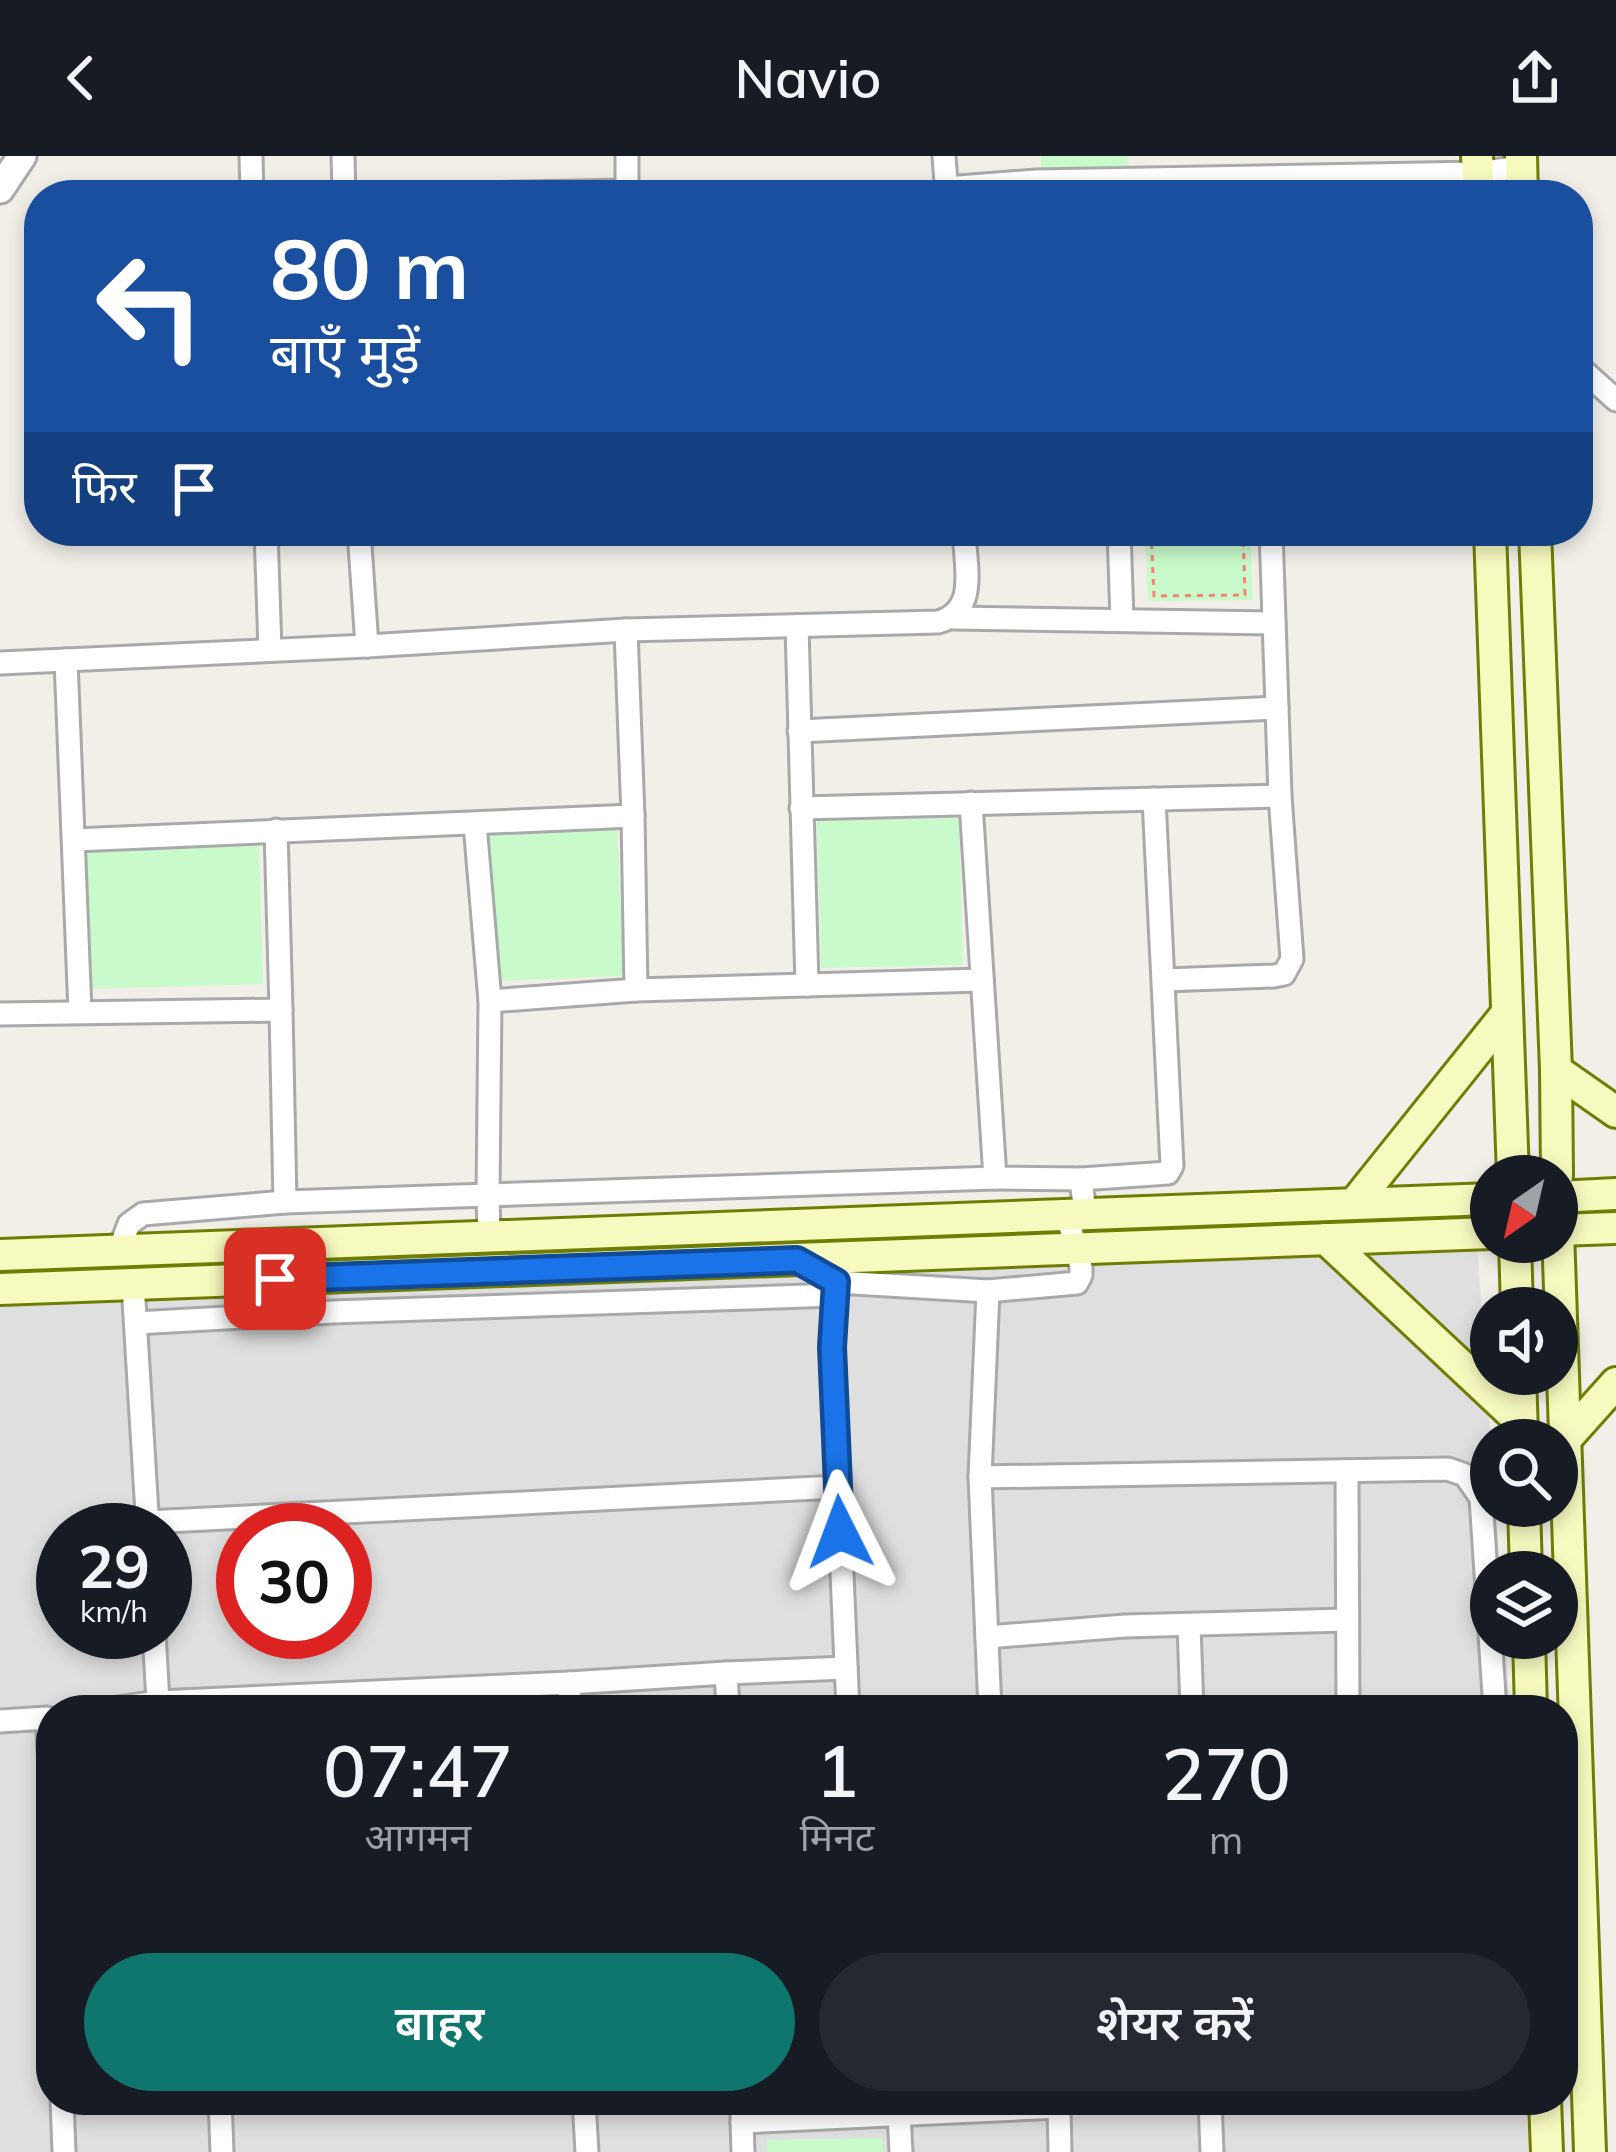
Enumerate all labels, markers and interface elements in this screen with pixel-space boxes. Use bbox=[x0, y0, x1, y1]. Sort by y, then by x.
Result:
text: Navio bbox=[735, 44, 881, 112]
icon: back bbox=[48, 45, 114, 111]
icon: share bbox=[1502, 45, 1568, 111]
text: 80 m bbox=[270, 215, 469, 320]
icon: left bbox=[72, 228, 228, 384]
text: बाएँ मुड़ें bbox=[270, 319, 420, 387]
icon: arrive bbox=[161, 456, 227, 522]
text: फिर bbox=[72, 458, 137, 514]
north arrow bbox=[1470, 1155, 1578, 1263]
map controls bbox=[1470, 1155, 1578, 1659]
pin bbox=[224, 1228, 326, 1330]
icon: arrive bbox=[242, 1246, 308, 1312]
button: sound bbox=[1470, 1287, 1578, 1395]
button: search bbox=[1470, 1419, 1578, 1527]
position arrow bbox=[777, 1469, 903, 1595]
speed limit sign: 30 bbox=[216, 1503, 372, 1659]
text: 29 bbox=[78, 1528, 150, 1603]
button: layers bbox=[1470, 1551, 1578, 1659]
text: km/h bbox=[80, 1592, 148, 1630]
text: 07:47 bbox=[323, 1725, 513, 1815]
text: 1 bbox=[816, 1725, 859, 1815]
text: 270 bbox=[1161, 1728, 1291, 1818]
text: आगमन bbox=[364, 1812, 471, 1861]
text: मिनट bbox=[800, 1812, 874, 1861]
text: m bbox=[1209, 1815, 1243, 1864]
button: बाहर bbox=[84, 1953, 795, 2091]
button: शेयर करें bbox=[819, 1953, 1530, 2091]

